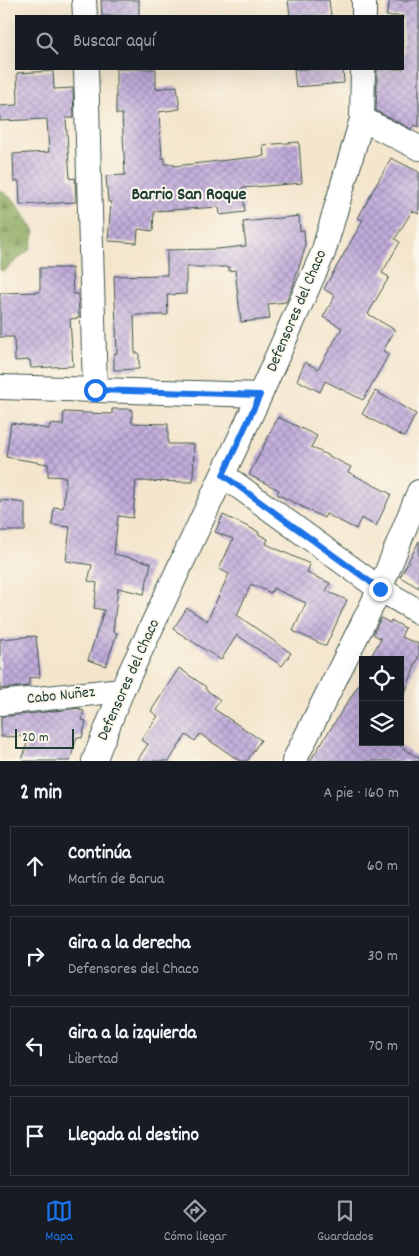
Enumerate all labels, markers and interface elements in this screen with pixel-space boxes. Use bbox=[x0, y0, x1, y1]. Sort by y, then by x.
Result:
search box bbox=[15, 15, 404, 70]
icon: search bbox=[33, 29, 61, 57]
text: Buscar aquí bbox=[73, 29, 155, 56]
district label: Barrio San Roque bbox=[131, 183, 247, 208]
street label: Defensores del Chaco bbox=[261, 246, 333, 376]
route start bbox=[84, 379, 107, 402]
route end bbox=[369, 578, 392, 601]
street label: Defensores del Chaco bbox=[92, 616, 166, 744]
map controls bbox=[359, 656, 404, 746]
button: locate bbox=[359, 656, 404, 701]
street label: Cabo Nuñez bbox=[26, 681, 96, 711]
button: layers bbox=[359, 701, 404, 746]
scale bar bbox=[15, 726, 74, 749]
text: 20 m bbox=[22, 728, 49, 748]
text: 2 min bbox=[20, 779, 62, 809]
text: A pie · 160 m bbox=[324, 782, 399, 805]
text: Continúa bbox=[68, 841, 131, 868]
icon: ahead bbox=[21, 852, 49, 880]
text: 60 m bbox=[367, 855, 398, 878]
text: Martín de Barua bbox=[68, 868, 164, 891]
text: Gira a la derecha bbox=[68, 931, 190, 958]
icon: right bbox=[21, 942, 49, 970]
text: 30 m bbox=[368, 945, 398, 968]
text: Defensores del Chaco bbox=[68, 958, 199, 981]
text: Gira a la izquierda bbox=[68, 1021, 196, 1048]
icon: left bbox=[21, 1032, 49, 1060]
text: 70 m bbox=[368, 1035, 398, 1058]
text: Libertad bbox=[68, 1048, 118, 1071]
icon: arrive bbox=[21, 1122, 49, 1150]
text: Llegada al destino bbox=[68, 1123, 199, 1150]
tab: Mapa bbox=[45, 1197, 73, 1247]
tab: Cómo llegar bbox=[164, 1197, 227, 1247]
tab: Guardados bbox=[317, 1197, 374, 1247]

